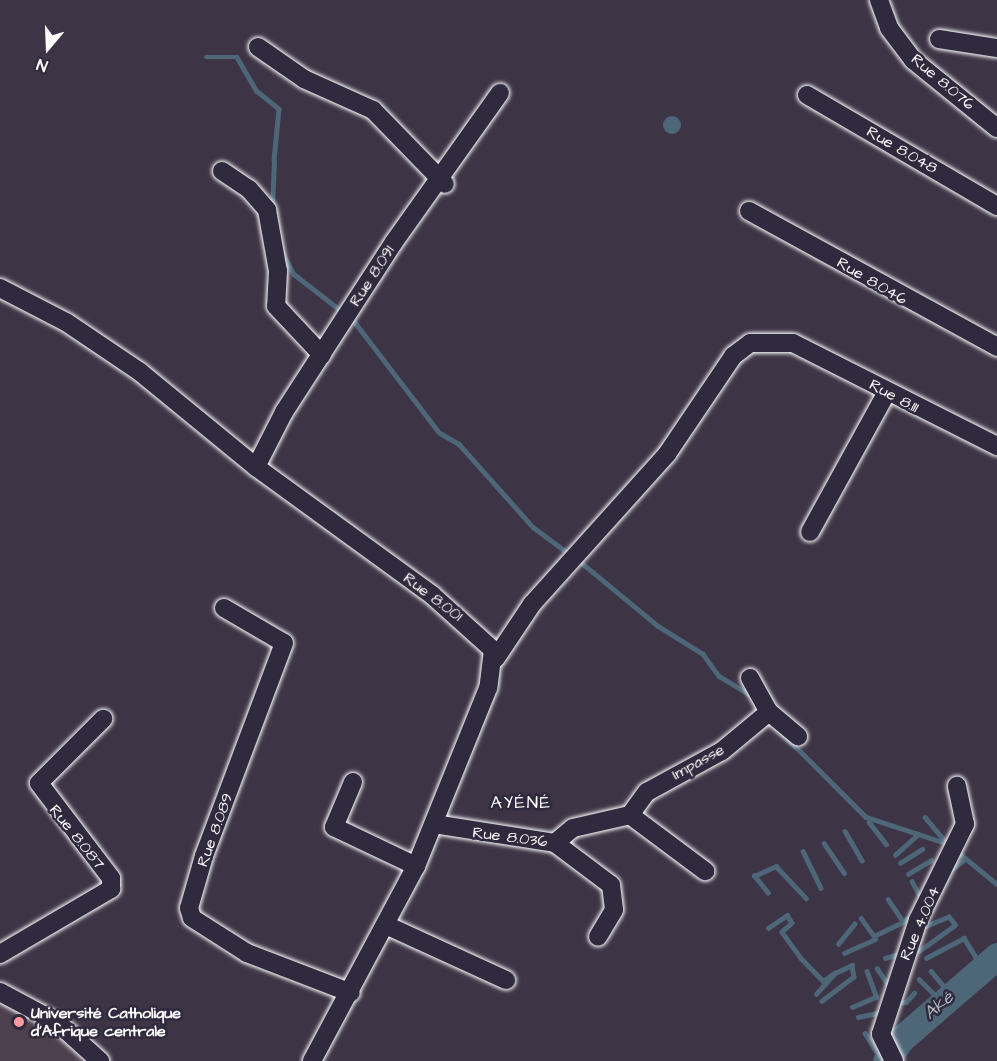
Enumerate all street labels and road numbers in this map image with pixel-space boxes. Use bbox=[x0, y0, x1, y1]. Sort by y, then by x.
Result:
street label: Rue 8.076 bbox=[907, 50, 979, 114]
street label: Rue 8.048 bbox=[863, 122, 941, 178]
street label: Rue 8.091 bbox=[345, 242, 399, 310]
street label: Rue 8.046 bbox=[833, 253, 911, 309]
street label: Rue 8.111 bbox=[866, 375, 922, 417]
street label: Rue 8.001 bbox=[399, 568, 467, 626]
street label: Impasse bbox=[669, 740, 727, 784]
street label: Rue 8.089 bbox=[193, 791, 237, 869]
street label: Rue 8.087 bbox=[45, 801, 109, 873]
street label: Rue 8.036 bbox=[471, 823, 549, 851]
street label: Rue 4.004 bbox=[896, 883, 944, 963]

